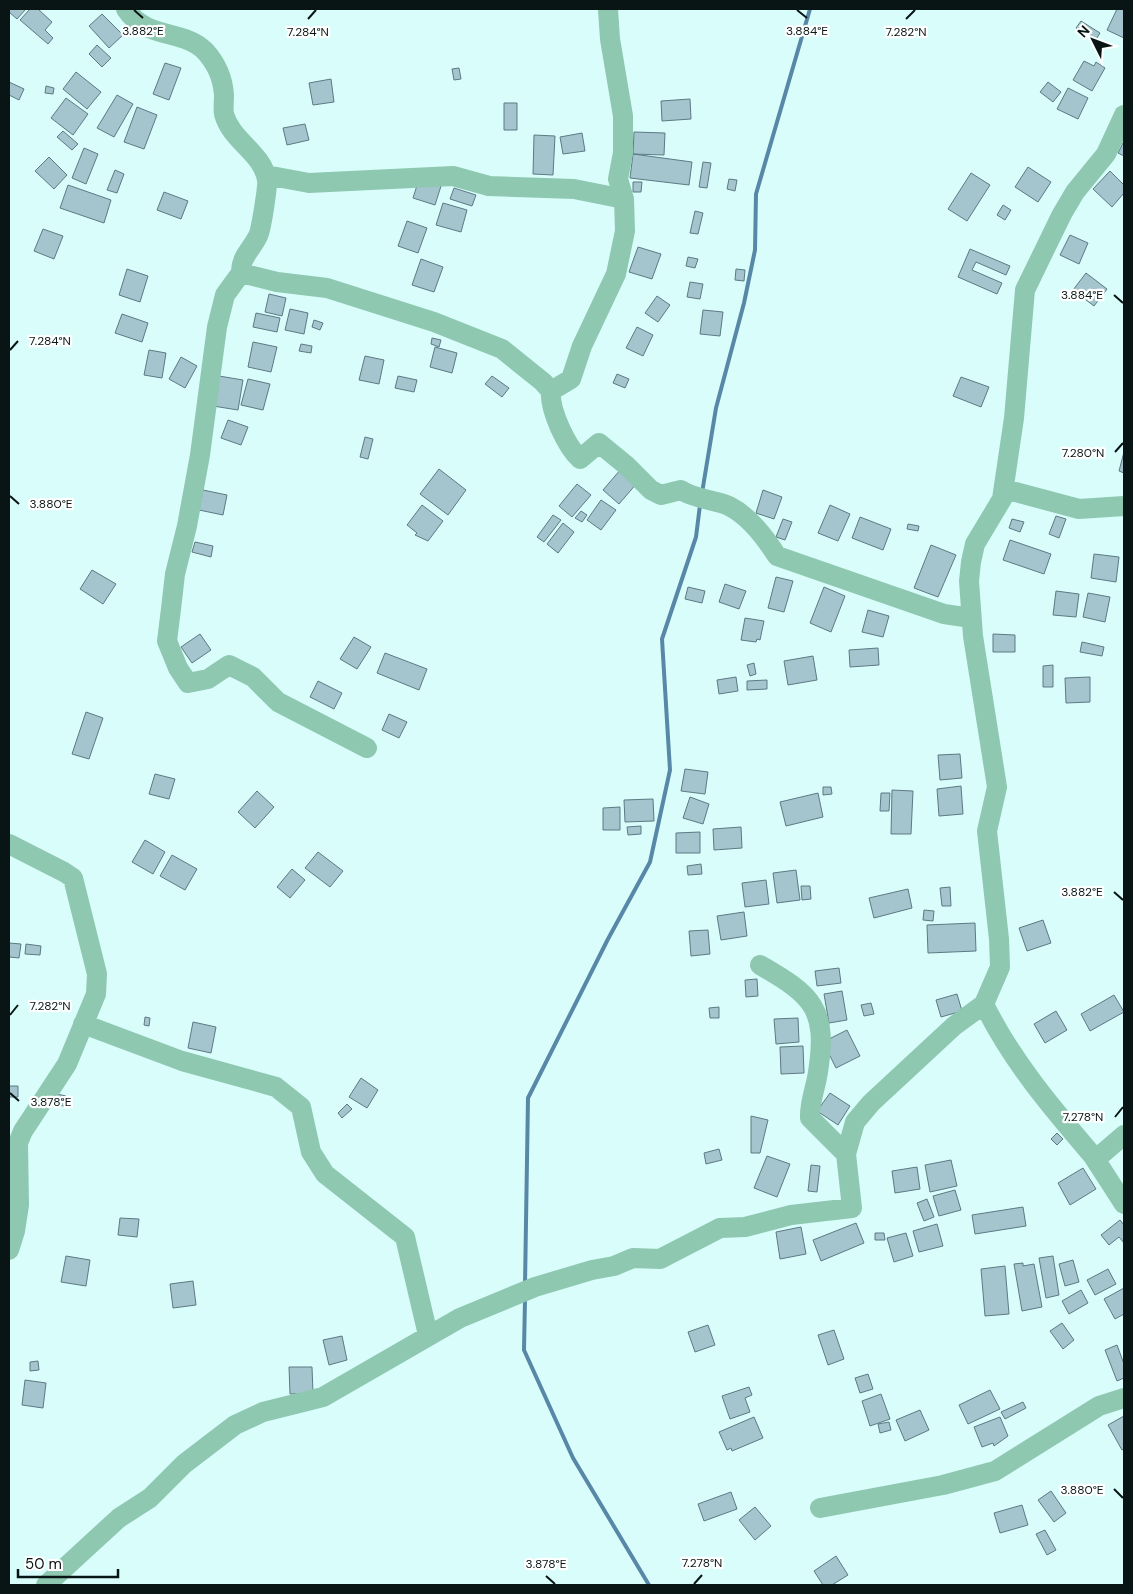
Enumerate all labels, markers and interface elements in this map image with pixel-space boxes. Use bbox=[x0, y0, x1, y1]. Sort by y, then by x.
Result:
north arrow bbox=[1068, 15, 1118, 65]
text: N bbox=[1073, 21, 1093, 41]
text: 3.882°E bbox=[122, 23, 164, 39]
text: 3.884°E bbox=[786, 23, 828, 39]
text: 7.284°N bbox=[287, 24, 329, 40]
text: 7.282°N bbox=[885, 24, 927, 40]
text: 3.884°E bbox=[1061, 287, 1103, 303]
text: 7.284°N bbox=[29, 333, 71, 349]
text: 7.280°N bbox=[1062, 445, 1104, 461]
text: 3.880°E bbox=[29, 496, 73, 512]
text: 3.882°E bbox=[1061, 884, 1103, 900]
text: 7.282°N bbox=[29, 998, 71, 1014]
text: 3.878°E bbox=[31, 1094, 72, 1110]
text: 7.278°N bbox=[1063, 1109, 1103, 1125]
text: 3.880°E bbox=[1060, 1482, 1104, 1498]
scale bar bbox=[18, 1546, 118, 1578]
text: 50 m bbox=[25, 1554, 62, 1574]
text: 7.278°N bbox=[682, 1555, 722, 1571]
text: 3.878°E bbox=[526, 1556, 567, 1572]

